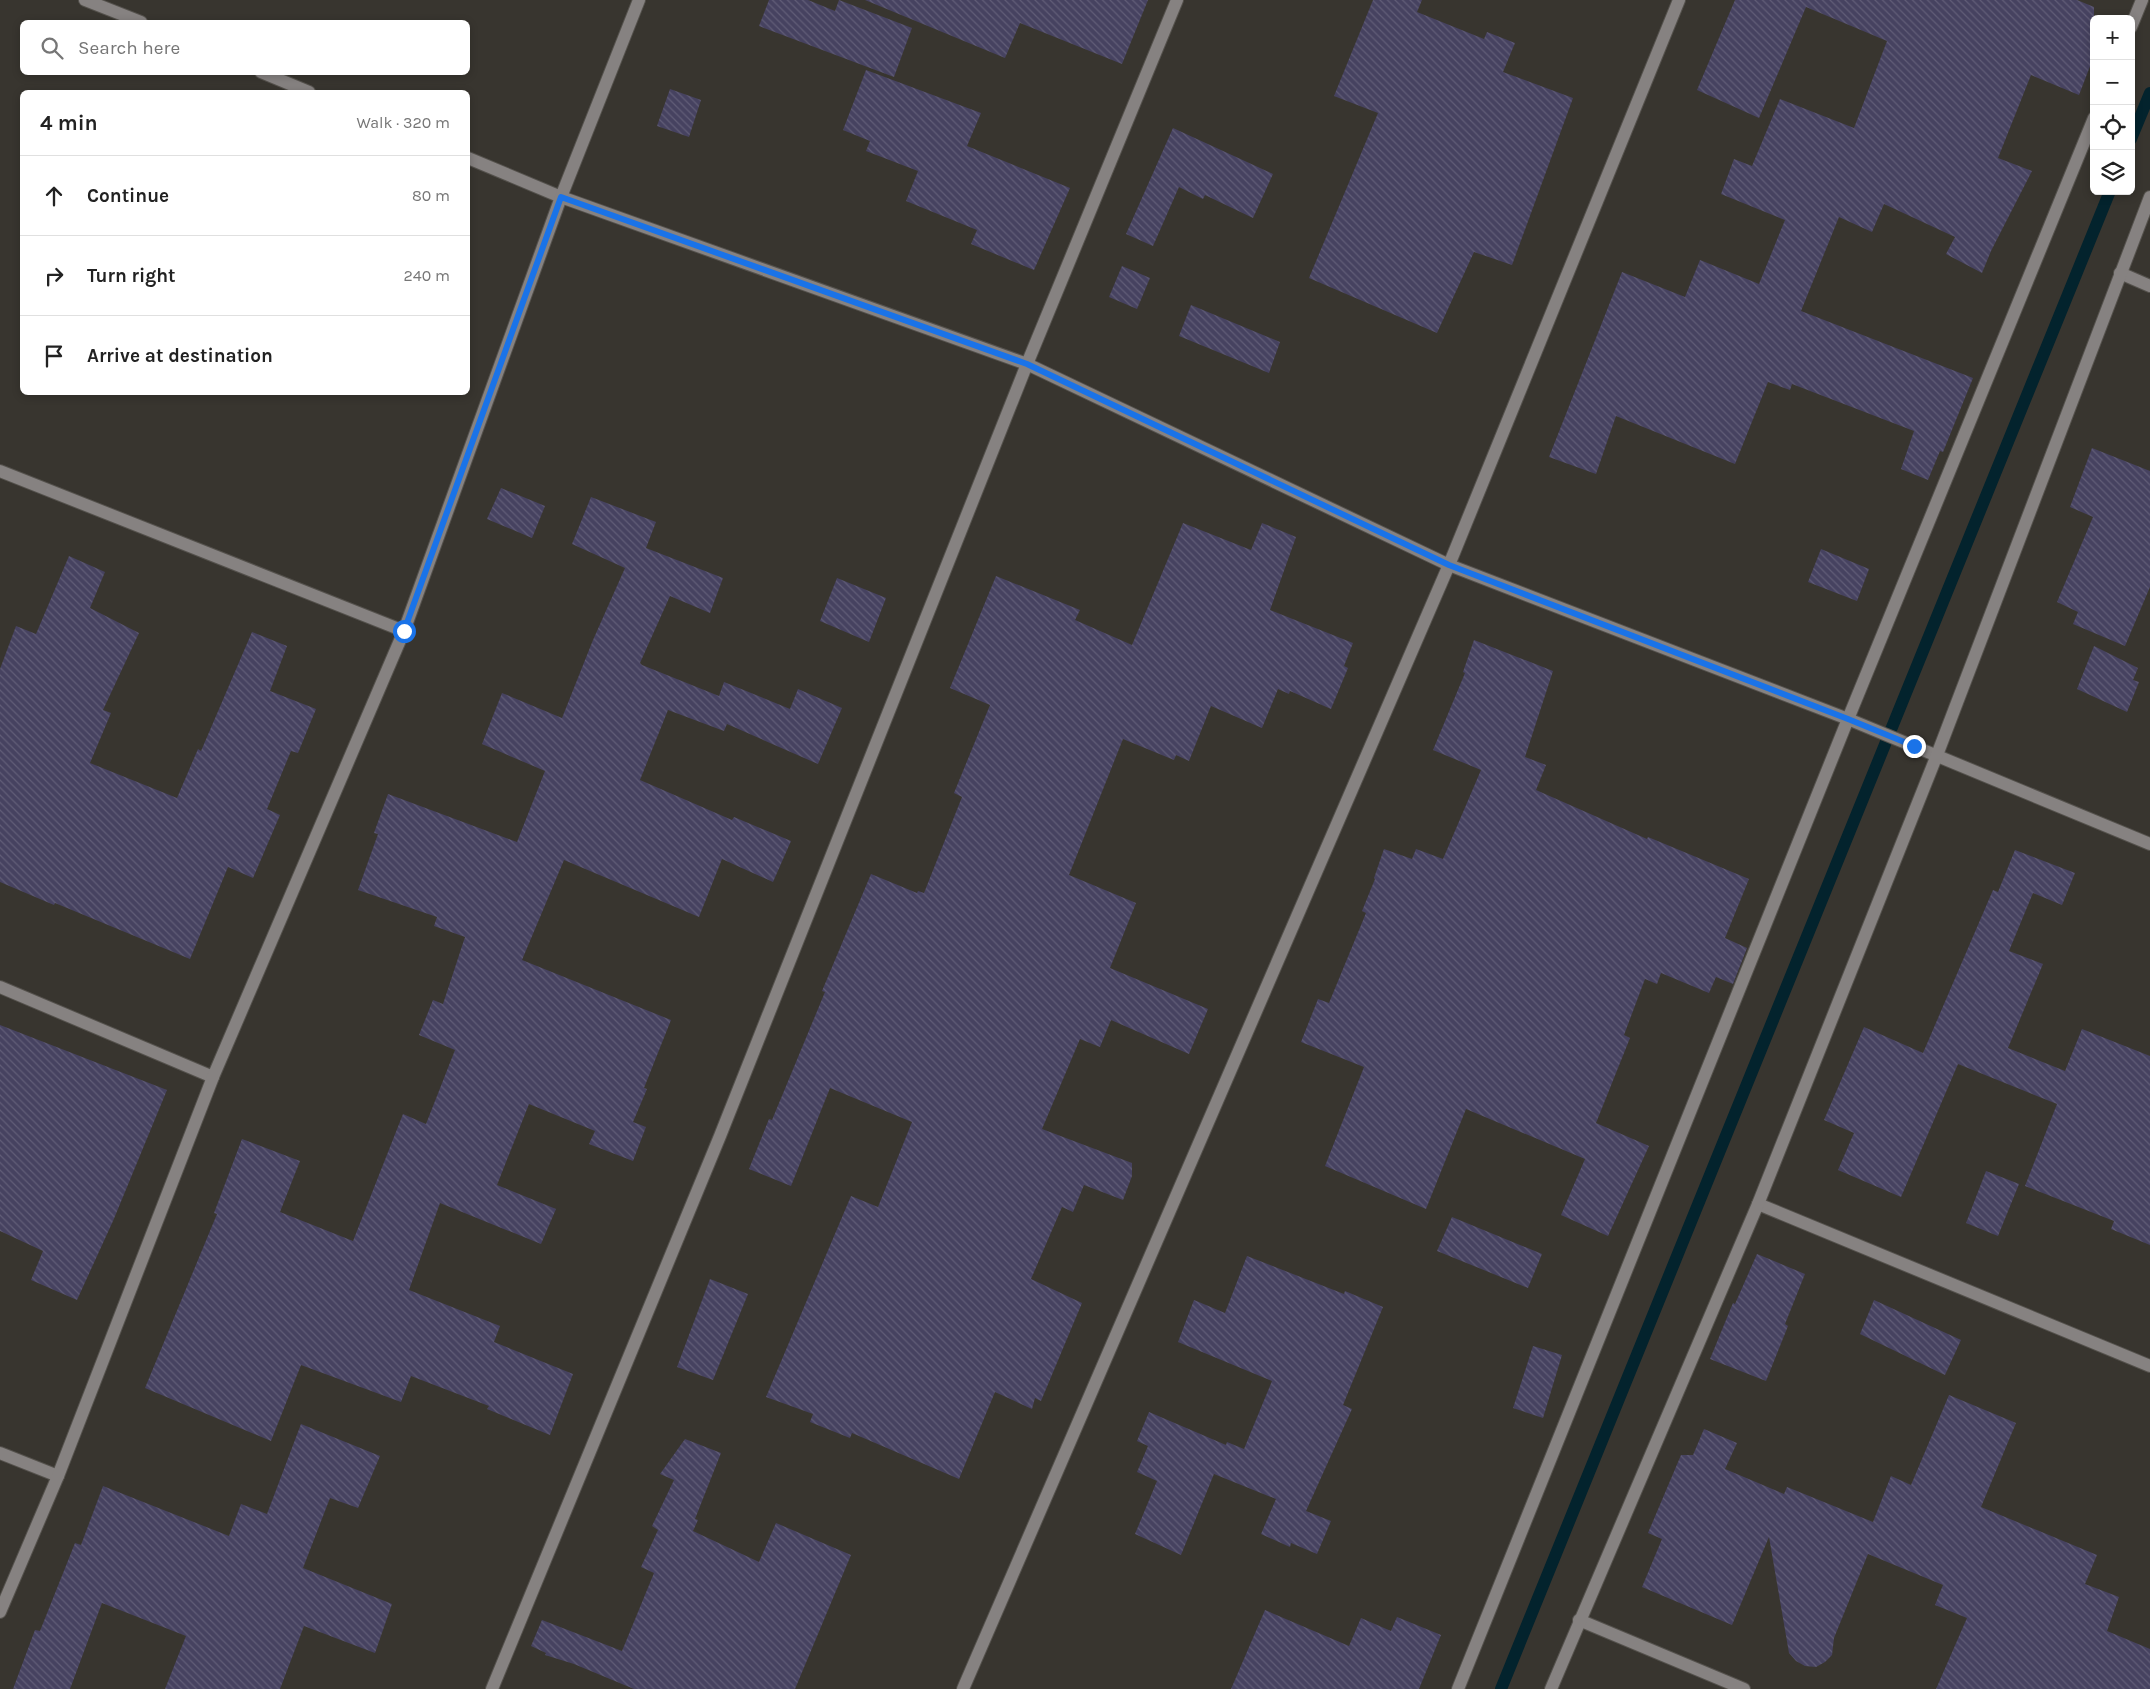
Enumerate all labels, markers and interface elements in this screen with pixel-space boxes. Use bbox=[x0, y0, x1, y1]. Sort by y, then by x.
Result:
map controls bbox=[2090, 15, 2135, 195]
button: + bbox=[2090, 15, 2135, 60]
search box bbox=[20, 20, 470, 75]
icon: search bbox=[38, 34, 66, 62]
text: Search here bbox=[78, 37, 180, 59]
button: − bbox=[2090, 60, 2135, 105]
button: locate bbox=[2090, 105, 2135, 150]
text: 4 min bbox=[40, 111, 98, 135]
text: Walk · 320 m bbox=[356, 113, 450, 132]
button: layers bbox=[2090, 150, 2135, 195]
icon: ahead bbox=[40, 182, 68, 210]
text: Continue bbox=[87, 185, 169, 207]
text: 80 m bbox=[412, 186, 450, 205]
icon: right bbox=[40, 262, 68, 290]
text: Turn right bbox=[87, 265, 176, 287]
text: 240 m bbox=[404, 266, 450, 285]
icon: arrive bbox=[40, 342, 68, 370]
text: Arrive at destination bbox=[87, 345, 273, 367]
route start bbox=[393, 620, 416, 643]
route end bbox=[1903, 735, 1926, 758]

